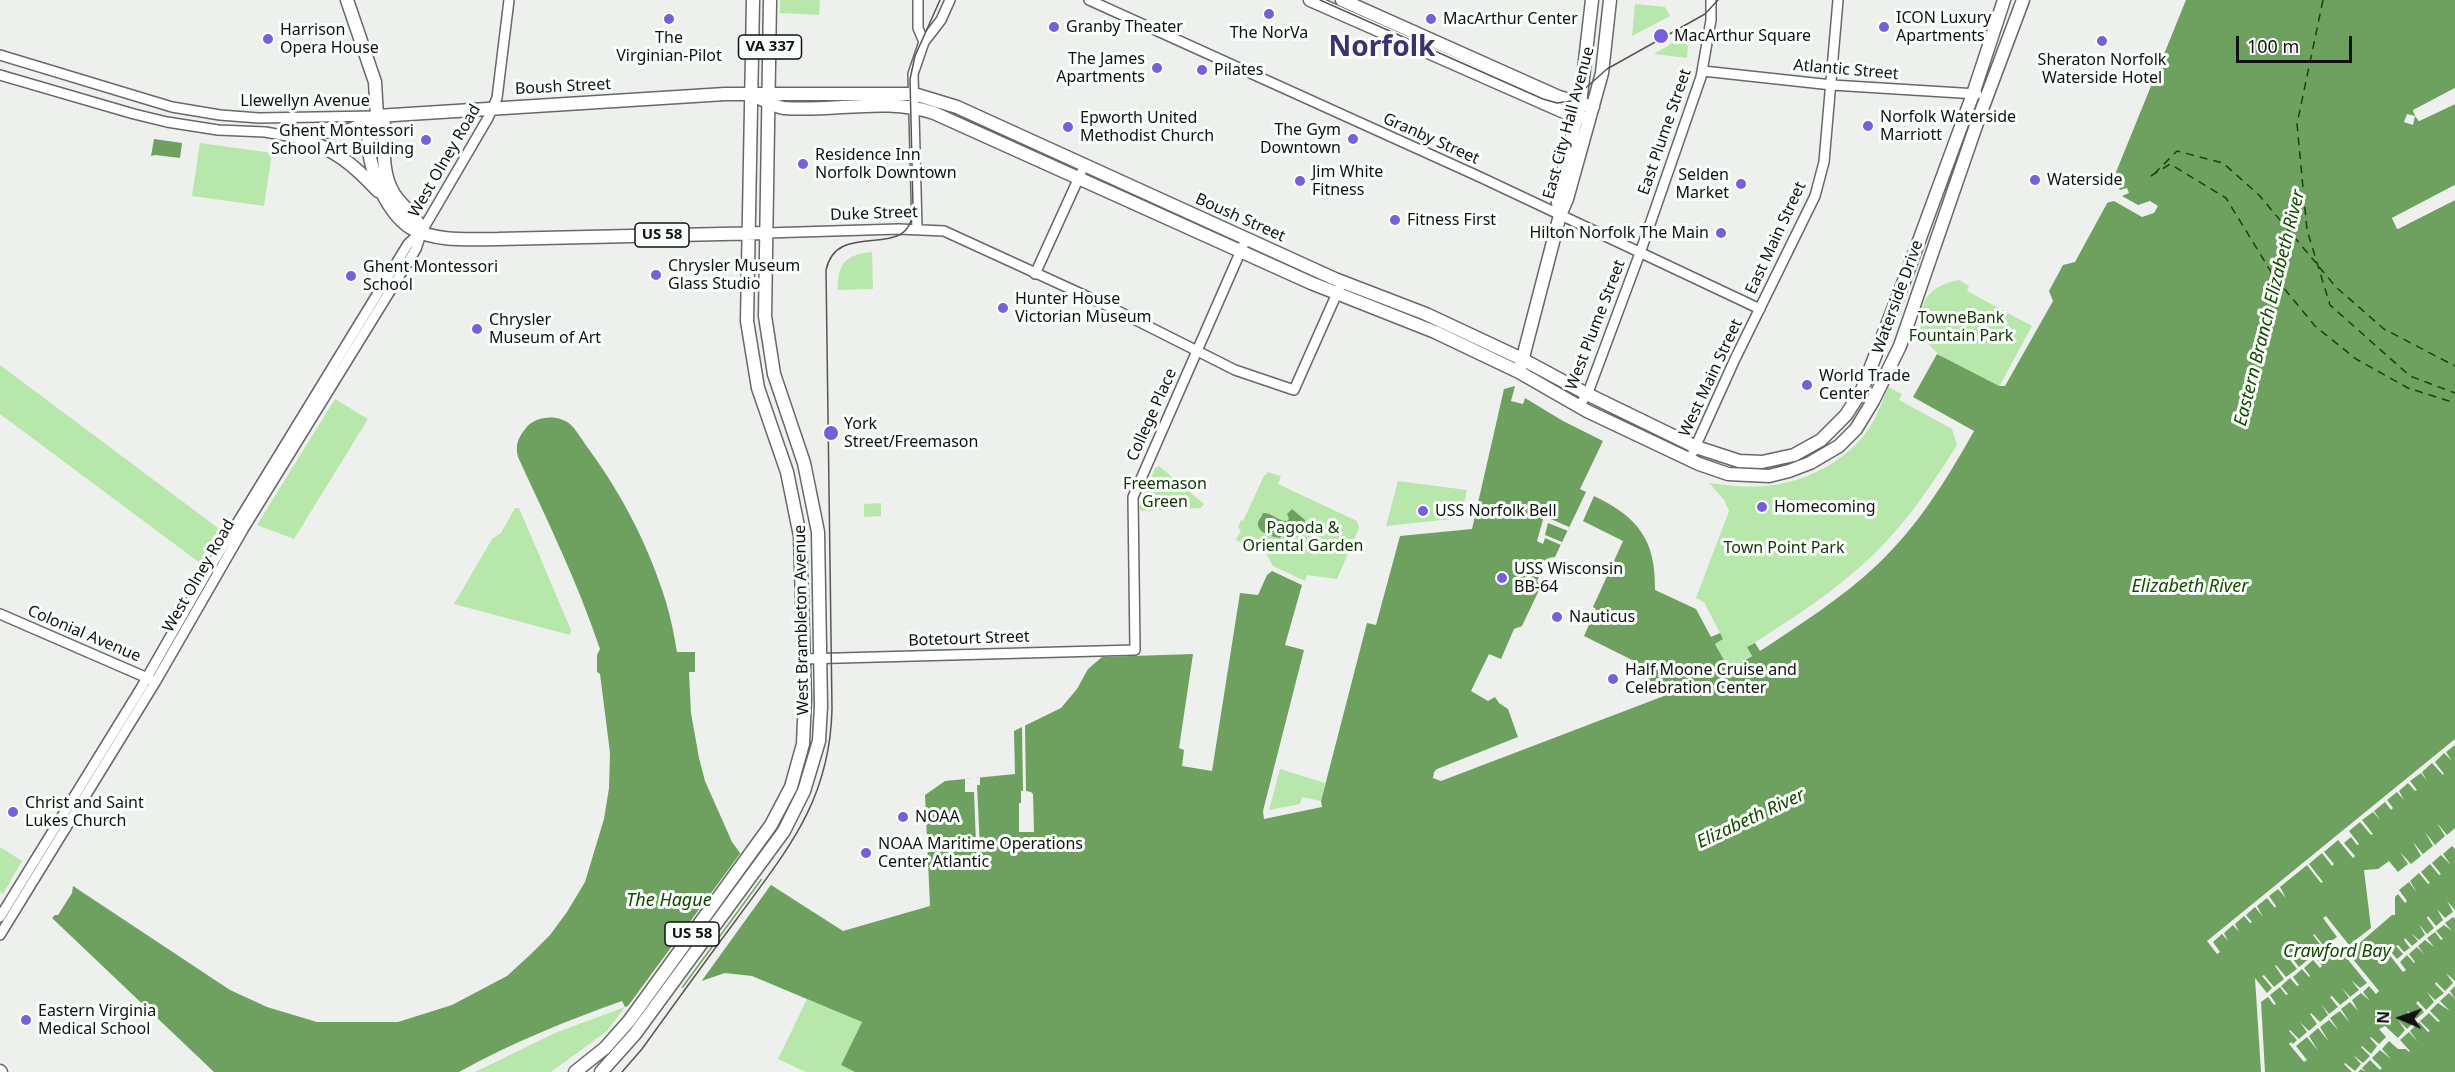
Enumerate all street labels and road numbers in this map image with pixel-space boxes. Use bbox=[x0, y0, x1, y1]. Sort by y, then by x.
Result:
road number: VA 337 bbox=[738, 35, 802, 59]
street label: East City Hall Avenue bbox=[1539, 45, 1599, 201]
street label: Atlantic Street bbox=[1793, 56, 1899, 84]
street label: East Plume Street bbox=[1634, 66, 1696, 198]
street label: Boush Street bbox=[514, 75, 612, 99]
street label: Llewellyn Avenue bbox=[240, 91, 370, 111]
street label: West Olney Road bbox=[405, 101, 485, 221]
street label: Granby Street bbox=[1380, 109, 1482, 169]
street label: East Main Street bbox=[1742, 179, 1810, 297]
street label: Boush Street bbox=[1192, 190, 1288, 246]
street label: Duke Street bbox=[830, 203, 918, 225]
road number: US 58 bbox=[635, 223, 689, 247]
street label: Waterside Drive bbox=[1869, 238, 1927, 356]
street label: West Plume Street bbox=[1562, 257, 1630, 393]
street label: West Main Street bbox=[1675, 316, 1747, 440]
street label: College Place bbox=[1123, 366, 1181, 464]
street label: West Olney Road bbox=[159, 516, 239, 636]
street label: West Brambleton Avenue bbox=[791, 525, 813, 715]
street label: Colonial Avenue bbox=[25, 602, 143, 666]
street label: Botetourt Street bbox=[908, 627, 1030, 651]
road number: US 58 bbox=[665, 922, 719, 946]

